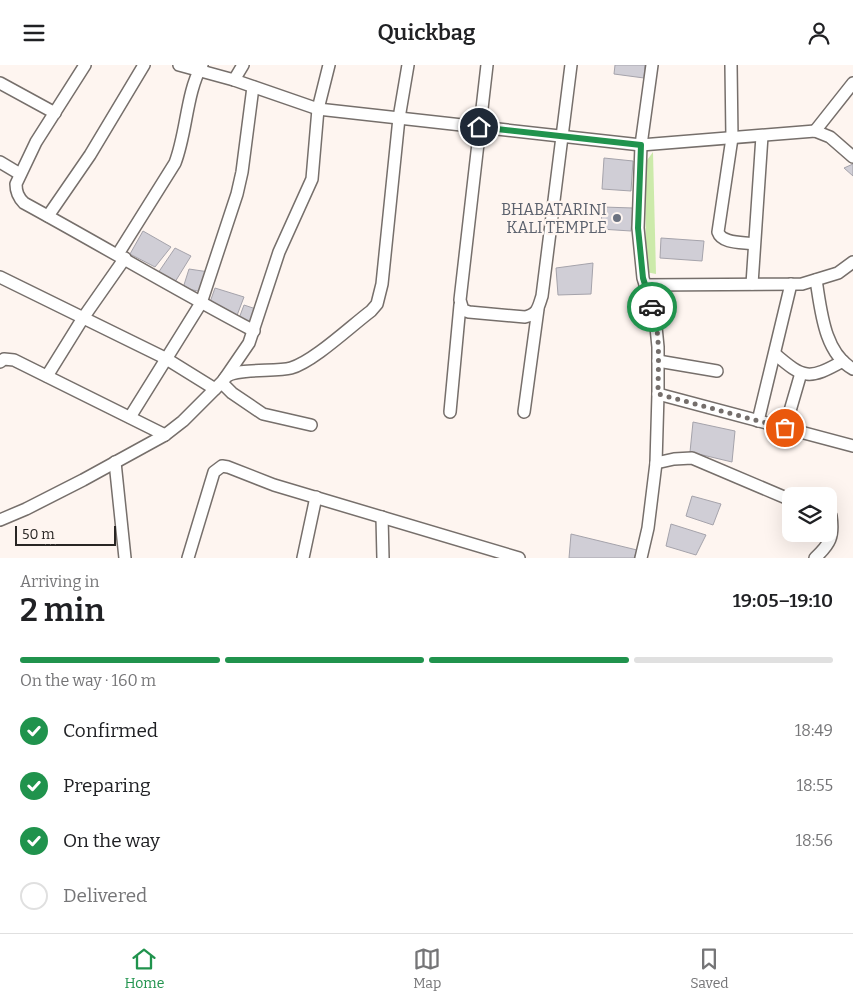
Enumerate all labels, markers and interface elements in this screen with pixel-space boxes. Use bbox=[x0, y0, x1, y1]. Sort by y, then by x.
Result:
icon: menu bbox=[20, 19, 48, 47]
text: Quickbag bbox=[377, 19, 476, 46]
icon: person bbox=[805, 19, 833, 47]
pin bbox=[458, 106, 500, 148]
icon: home bbox=[465, 113, 493, 141]
place label: BHABATARINI KALI TEMPLE bbox=[501, 200, 607, 237]
marker: BHABATARINI KALI TEMPLE bbox=[611, 212, 623, 224]
courier bbox=[627, 282, 677, 332]
icon: car bbox=[638, 293, 666, 321]
pin bbox=[764, 407, 806, 449]
icon: bag bbox=[771, 414, 799, 442]
map controls bbox=[782, 487, 837, 542]
button: layers bbox=[782, 487, 837, 542]
scale bar bbox=[15, 523, 116, 546]
text: 50 m bbox=[22, 526, 55, 543]
text: Arriving in bbox=[20, 572, 99, 591]
text: 19:05–19:10 bbox=[733, 589, 833, 612]
text: 2 min bbox=[20, 591, 105, 629]
text: On the way · 160 m bbox=[20, 671, 156, 690]
icon: check bbox=[20, 717, 48, 745]
text: Confirmed bbox=[63, 719, 158, 742]
text: 18:49 bbox=[795, 721, 833, 740]
icon: check bbox=[20, 772, 48, 800]
text: Preparing bbox=[63, 774, 151, 797]
text: 18:55 bbox=[796, 776, 833, 795]
icon: check bbox=[20, 827, 48, 855]
text: On the way bbox=[63, 829, 160, 852]
text: 18:56 bbox=[796, 831, 833, 850]
text: Delivered bbox=[63, 884, 147, 907]
tab: Home bbox=[124, 945, 164, 992]
tab: Map bbox=[413, 945, 441, 992]
tab: Saved bbox=[690, 945, 729, 992]

